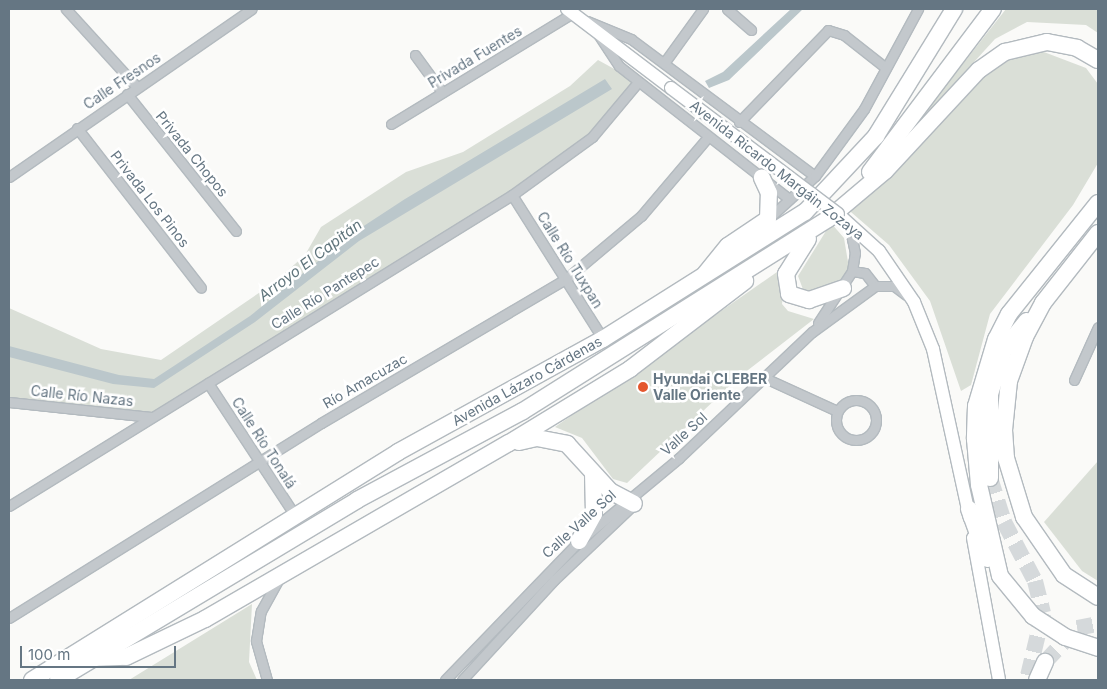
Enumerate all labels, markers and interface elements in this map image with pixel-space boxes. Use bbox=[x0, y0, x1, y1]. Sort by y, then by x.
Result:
street label: Privada Fuentes bbox=[425, 22, 525, 92]
street label: Calle Fresnos bbox=[80, 49, 164, 113]
street label: Avenida Ricardo Margáin Zozaya bbox=[687, 97, 867, 243]
street label: Privada Chopos bbox=[152, 108, 232, 200]
street label: Privada Los Pinos bbox=[107, 147, 193, 251]
street label: Calle Río Tuxpan bbox=[534, 209, 606, 311]
water label: Arroyo El Capitán bbox=[255, 215, 365, 305]
street label: Calle Río Pantepec bbox=[268, 253, 382, 333]
street label: Avenida Lázaro Cárdenas bbox=[449, 333, 605, 429]
street label: Río Amacuzac bbox=[320, 350, 410, 412]
place label: Hyundai CLEBER Valle Oriente bbox=[653, 371, 767, 404]
marker: Hyundai CLEBER Valle Oriente bbox=[637, 381, 649, 393]
street label: Calle Río Nazas bbox=[30, 382, 134, 410]
street label: Calle Río Tonalá bbox=[228, 394, 300, 492]
street label: Valle Sol bbox=[657, 409, 711, 459]
street label: Calle Valle Sol bbox=[539, 487, 619, 561]
scale bar bbox=[22, 636, 179, 668]
text: 100 m bbox=[28, 645, 70, 664]

